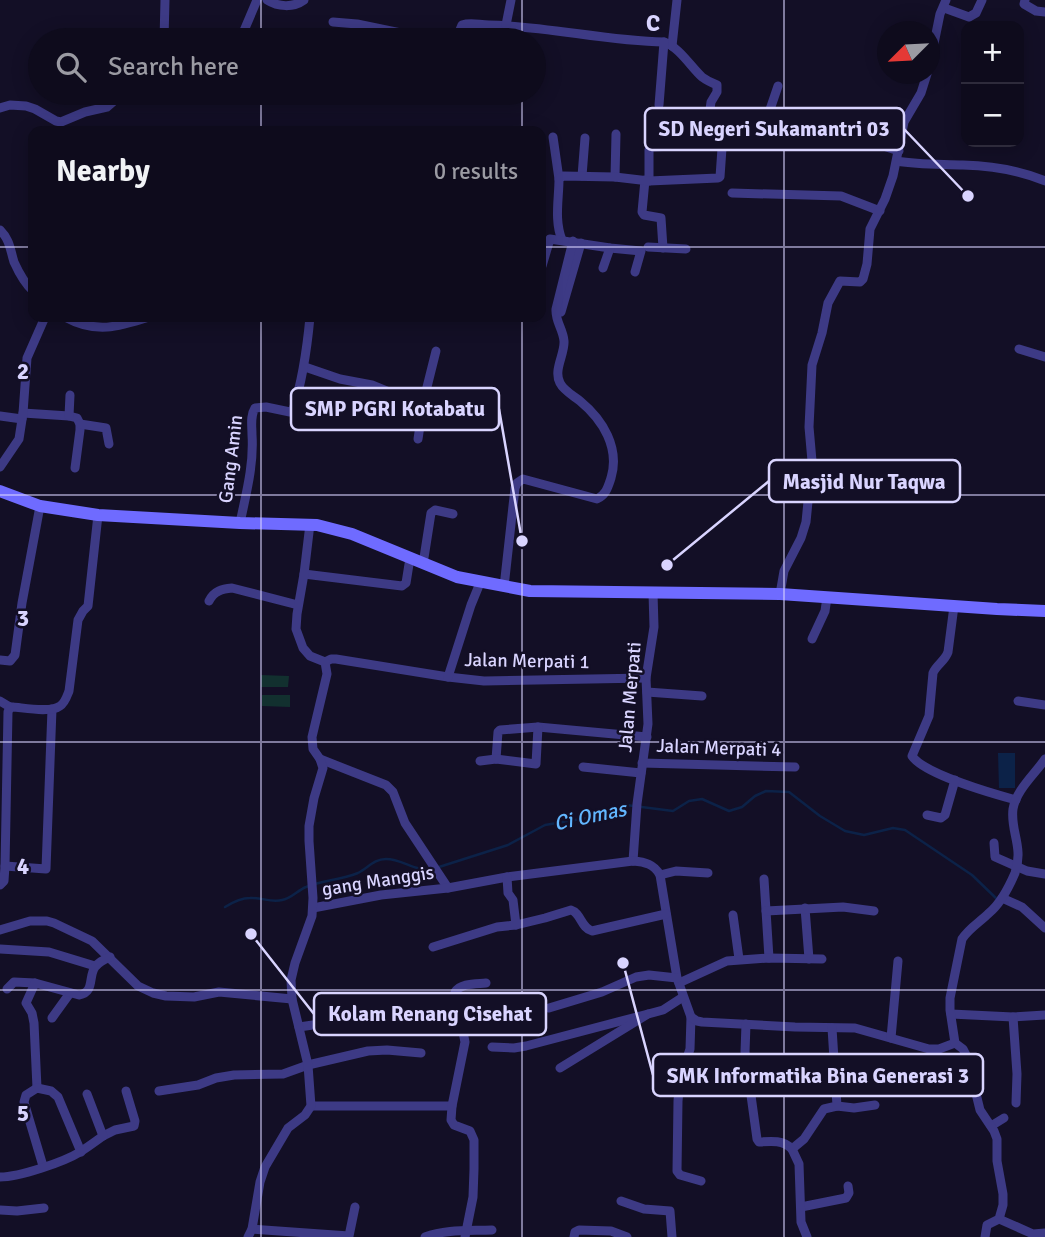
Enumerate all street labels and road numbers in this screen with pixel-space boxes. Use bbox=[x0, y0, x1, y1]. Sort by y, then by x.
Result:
street label: Gang Amin bbox=[214, 414, 248, 504]
street label: Jalan Merpati bbox=[613, 641, 647, 753]
street label: Jalan Merpati 1 bbox=[464, 648, 590, 674]
street label: Jalan Merpati 4 bbox=[656, 734, 782, 762]
street label: gang Manggis bbox=[320, 860, 436, 902]

